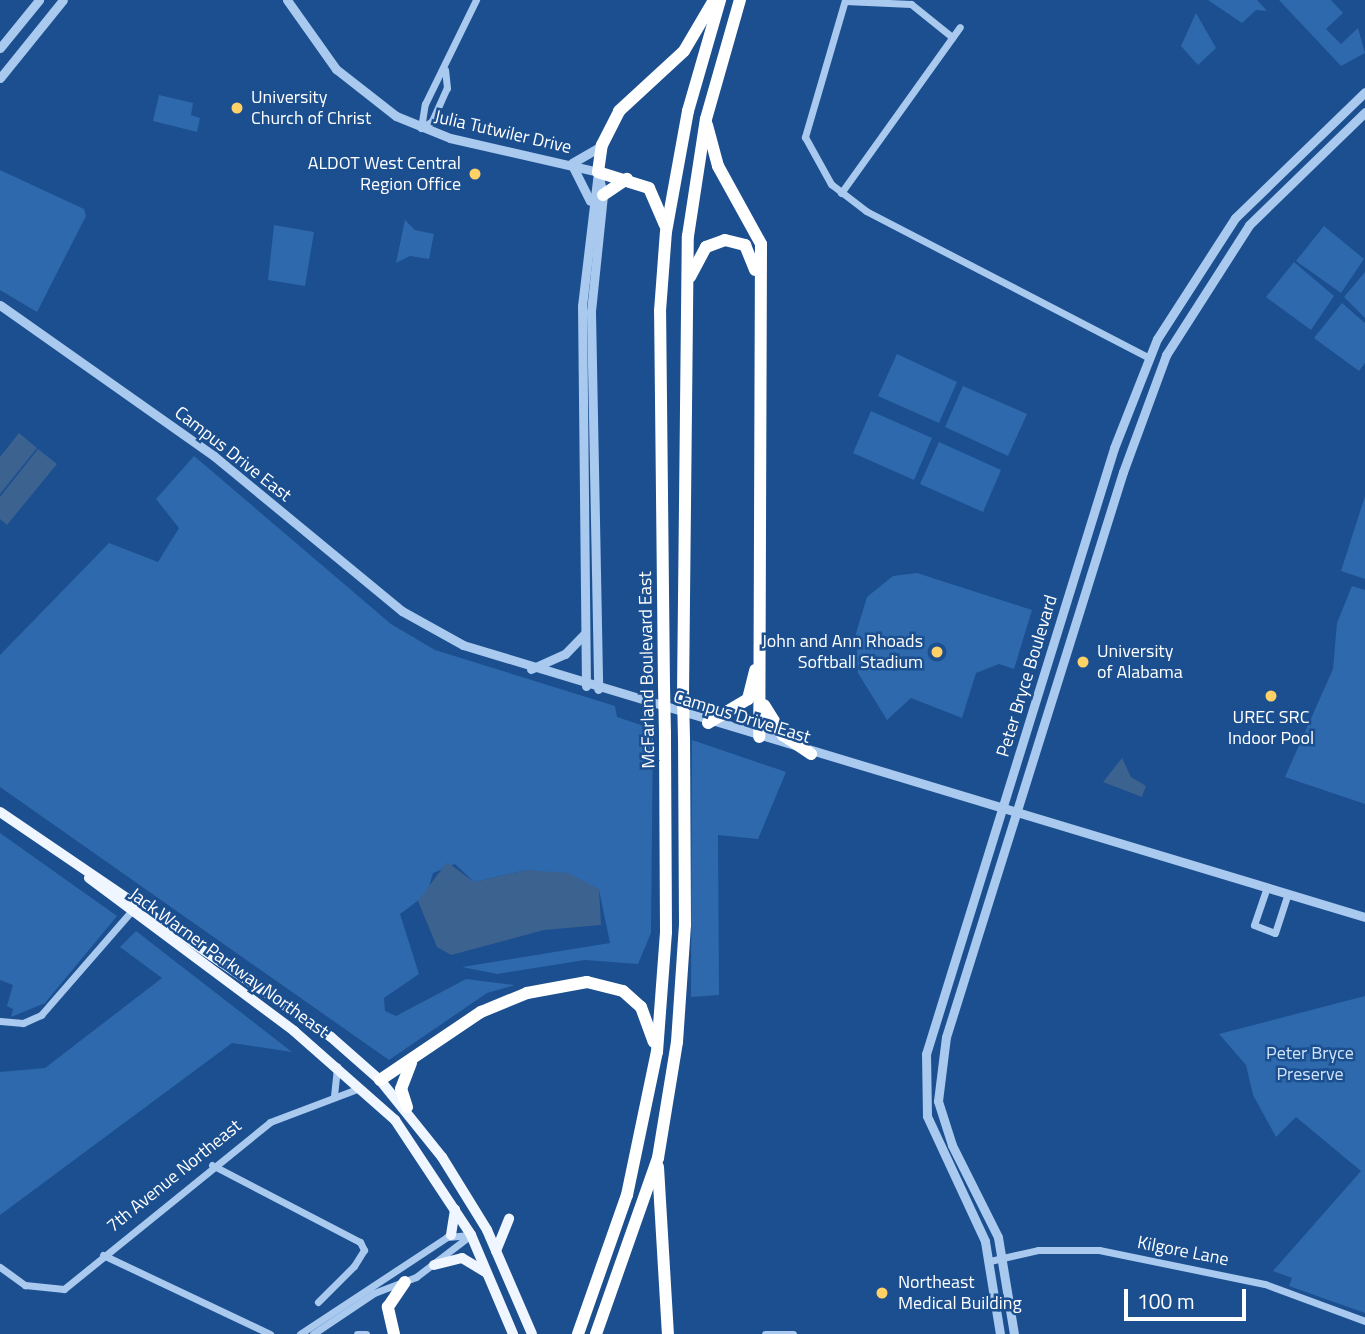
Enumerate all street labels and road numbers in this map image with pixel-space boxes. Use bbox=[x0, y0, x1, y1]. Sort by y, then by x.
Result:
street label: Julia Tutwiler Drive bbox=[432, 106, 574, 158]
street label: Campus Drive East bbox=[170, 402, 296, 506]
street label: McFarland Boulevard East bbox=[634, 571, 660, 769]
street label: Peter Bryce Boulevard bbox=[992, 592, 1062, 760]
street label: Campus Drive East bbox=[671, 686, 813, 748]
street label: Jack Warner Parkway Northeast bbox=[125, 884, 333, 1042]
street label: 7th Avenue Northeast bbox=[102, 1115, 246, 1237]
street label: Kilgore Lane bbox=[1135, 1232, 1231, 1270]

